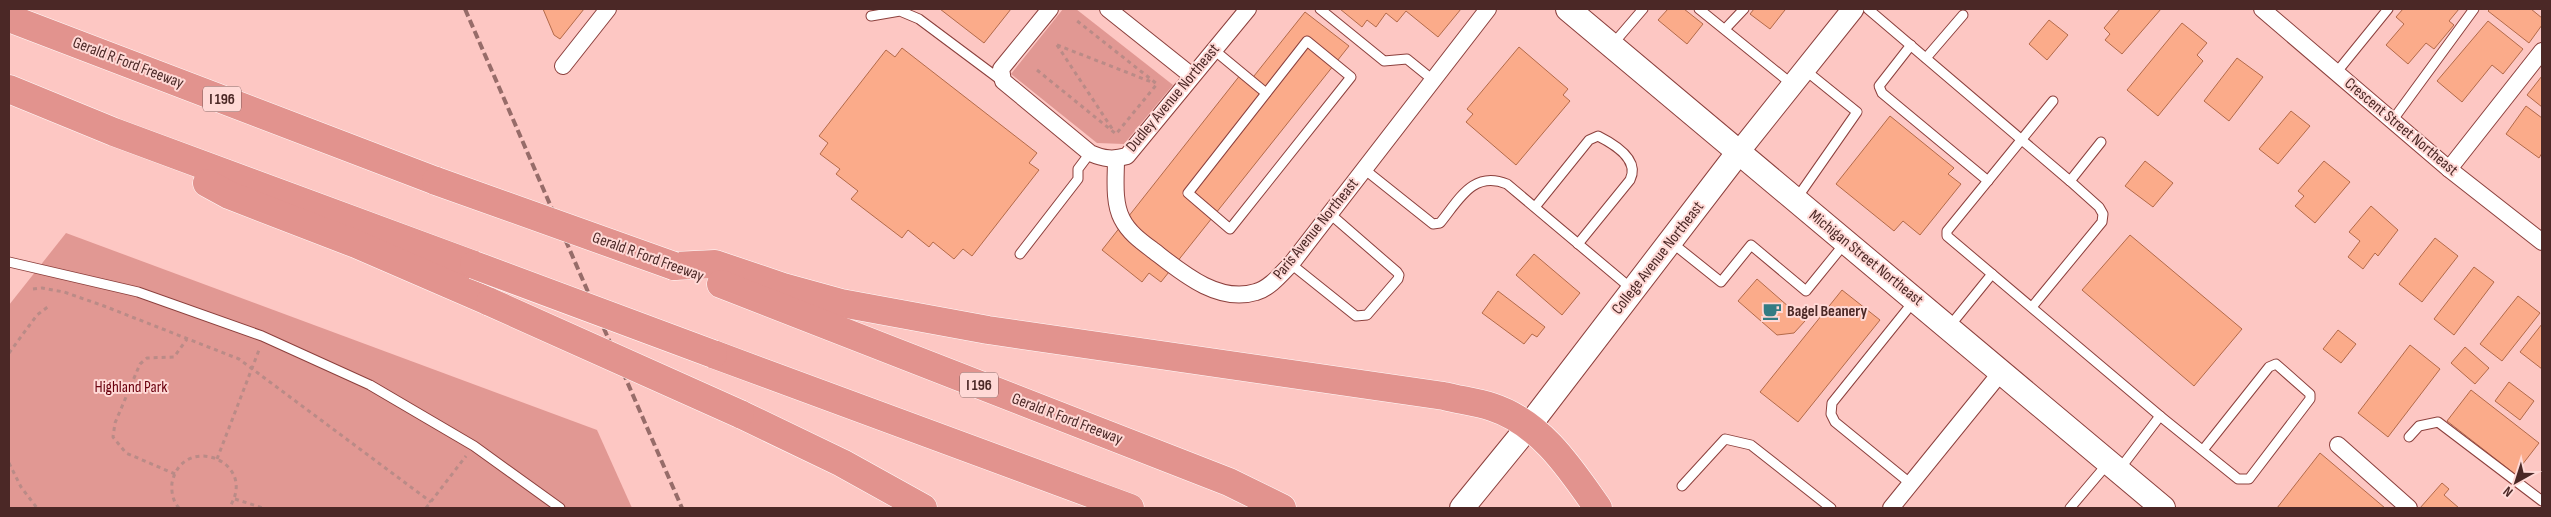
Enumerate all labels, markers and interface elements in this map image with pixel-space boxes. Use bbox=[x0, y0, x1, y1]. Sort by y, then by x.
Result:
street label: Gerald R Ford Freeway bbox=[70, 33, 186, 93]
street label: Dudley Avenue Northeast bbox=[1122, 40, 1224, 156]
street label: Crescent Street Northeast bbox=[2340, 74, 2462, 180]
road number: I 196 bbox=[203, 86, 241, 112]
street label: Paris Avenue Northeast bbox=[1269, 174, 1363, 283]
street label: College Avenue Northeast bbox=[1608, 198, 1708, 318]
street label: Michigan Street Northeast bbox=[1805, 206, 1927, 310]
street label: Gerald R Ford Freeway bbox=[590, 228, 706, 286]
cafe icon: Bagel Beanery bbox=[1761, 300, 1783, 322]
place label: Bagel Beanery bbox=[1787, 302, 1867, 321]
road number: I 196 bbox=[960, 372, 998, 398]
park label: Highland Park bbox=[95, 378, 167, 397]
street label: Gerald R Ford Freeway bbox=[1009, 389, 1125, 449]
north arrow bbox=[2491, 457, 2541, 507]
text: N bbox=[2500, 483, 2516, 501]

